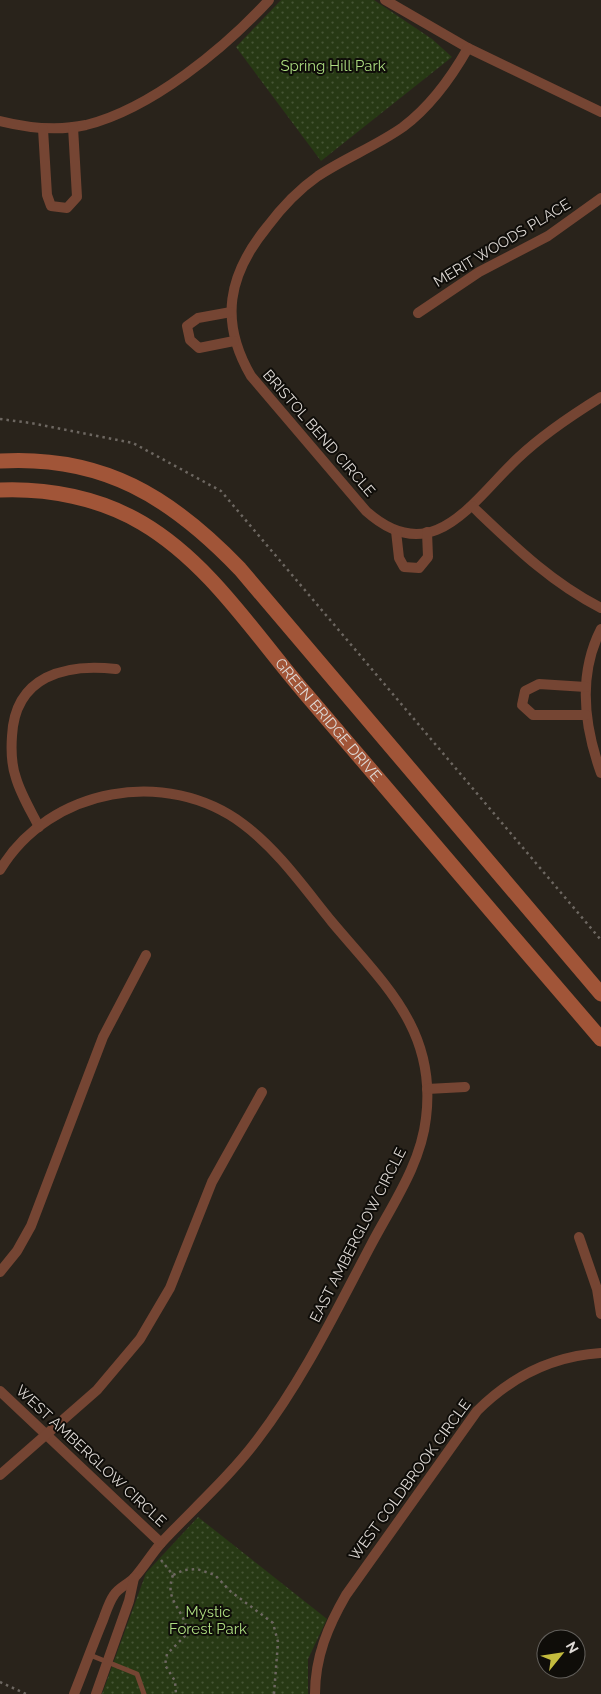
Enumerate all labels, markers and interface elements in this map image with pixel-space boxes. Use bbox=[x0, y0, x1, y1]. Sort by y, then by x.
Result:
park label: Spring Hill Park bbox=[280, 57, 386, 75]
street label: MERIT WOODS PLACE bbox=[430, 195, 574, 291]
street label: BRISTOL BEND CIRCLE bbox=[259, 366, 379, 500]
street label: GREEN BRIDGE DRIVE bbox=[271, 655, 385, 785]
street label: EAST AMBERGLOW CIRCLE bbox=[306, 1145, 410, 1325]
street label: WEST AMBERGLOW CIRCLE bbox=[12, 1382, 170, 1530]
street label: WEST COLDBROOK CIRCLE bbox=[345, 1396, 475, 1564]
park label: Mystic Forest Park bbox=[169, 1603, 247, 1638]
north arrow bbox=[536, 1629, 586, 1679]
text: N bbox=[563, 1639, 582, 1656]

